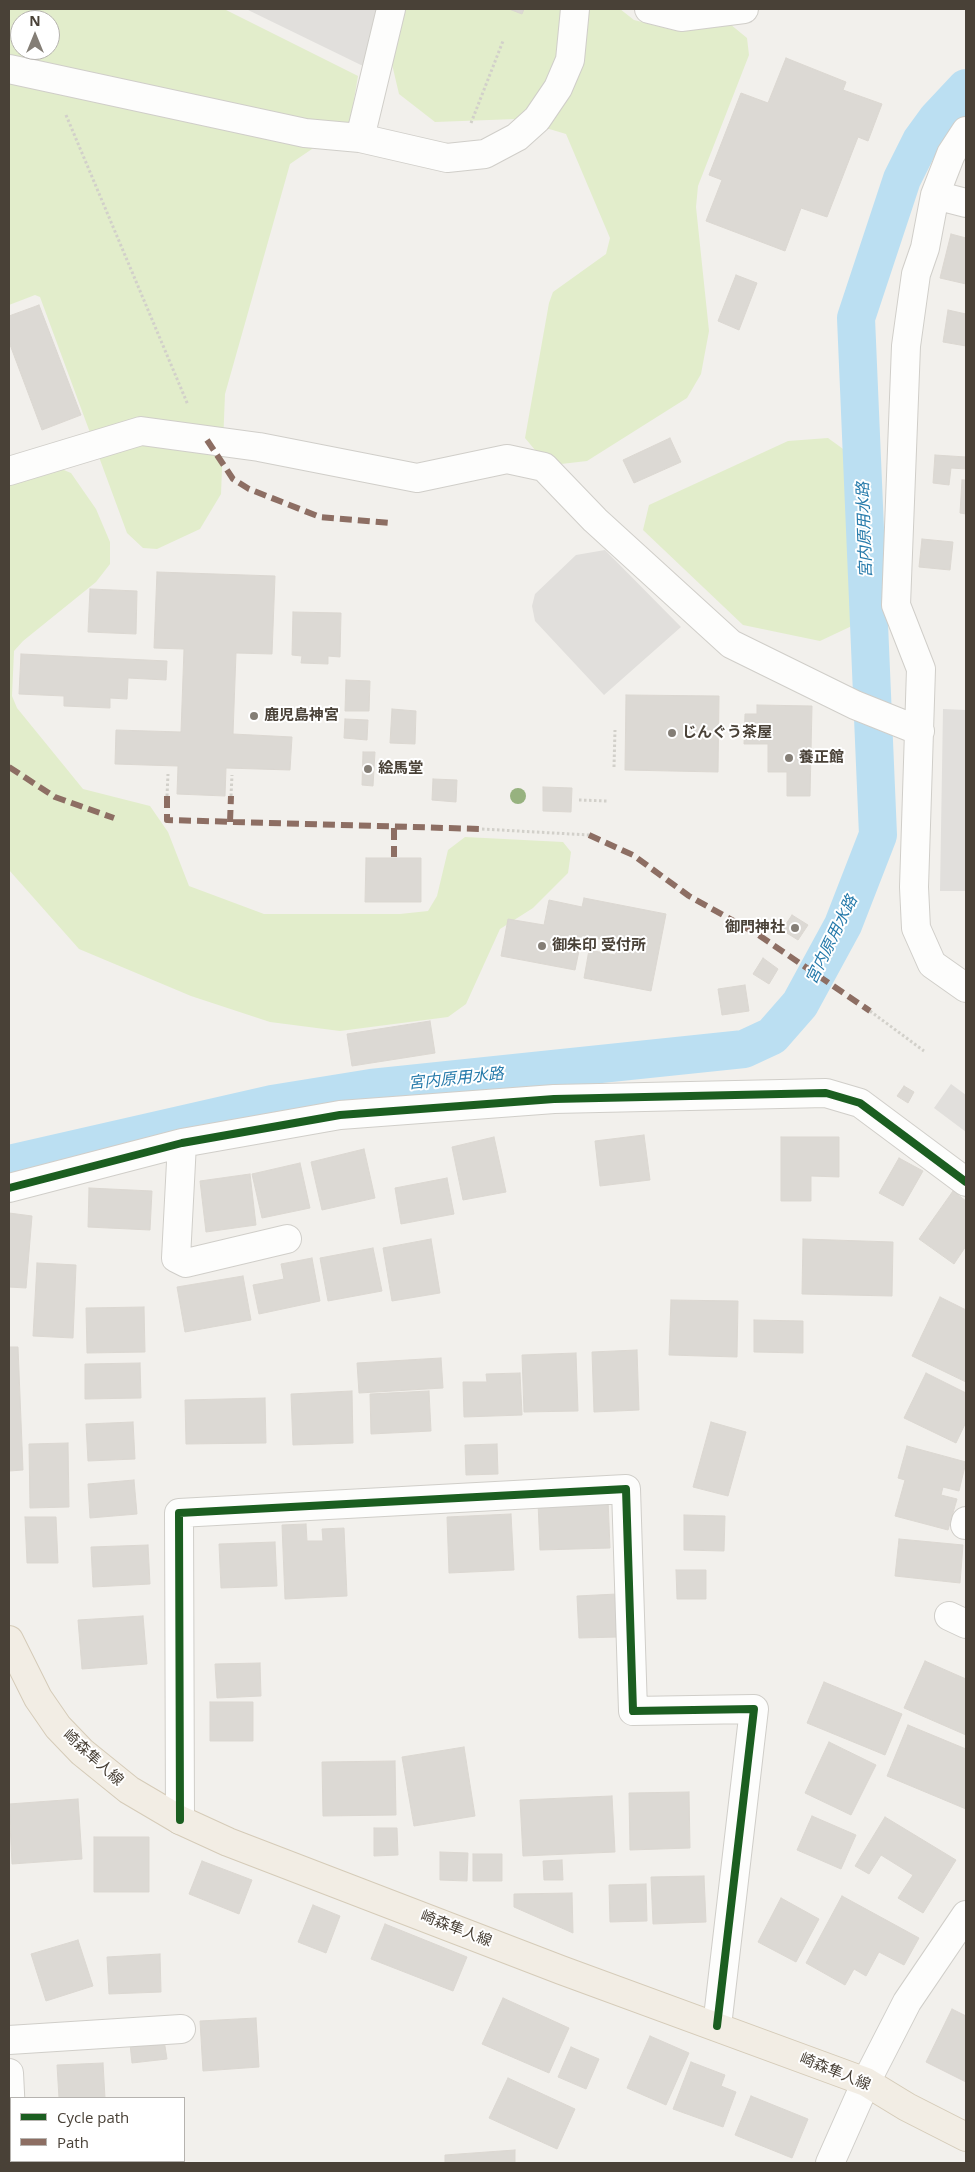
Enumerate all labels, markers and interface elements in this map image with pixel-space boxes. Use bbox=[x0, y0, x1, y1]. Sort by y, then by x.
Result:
north arrow bbox=[10, 10, 60, 60]
text: N bbox=[29, 11, 41, 30]
water label: 宮内原用水路 bbox=[854, 482, 876, 578]
place label: 鹿児島神宮 bbox=[264, 707, 339, 725]
marker: 鹿児島神宮 bbox=[248, 710, 260, 722]
place label: じんぐう茶屋 bbox=[682, 724, 772, 742]
marker: じんぐう茶屋 bbox=[666, 727, 678, 739]
place label: 養正館 bbox=[799, 749, 844, 767]
marker: 養正館 bbox=[783, 752, 795, 764]
place label: 絵馬堂 bbox=[378, 760, 423, 778]
marker: 絵馬堂 bbox=[362, 763, 374, 775]
water label: 宮内原用水路 bbox=[802, 893, 862, 987]
place label: 御門神社 bbox=[725, 919, 785, 937]
marker: 御門神社 bbox=[789, 922, 801, 934]
place label: 御朱印 受付所 bbox=[552, 937, 646, 955]
marker: 御朱印 受付所 bbox=[536, 940, 548, 952]
water label: 宮内原用水路 bbox=[407, 1064, 505, 1094]
street label: 崎森隼人線 bbox=[59, 1726, 127, 1790]
street label: 崎森隼人線 bbox=[418, 1907, 494, 1951]
street label: 崎森隼人線 bbox=[797, 2050, 873, 2094]
legend bbox=[10, 2097, 185, 2162]
text: Cycle path bbox=[57, 2107, 129, 2127]
text: Path bbox=[57, 2132, 89, 2152]

